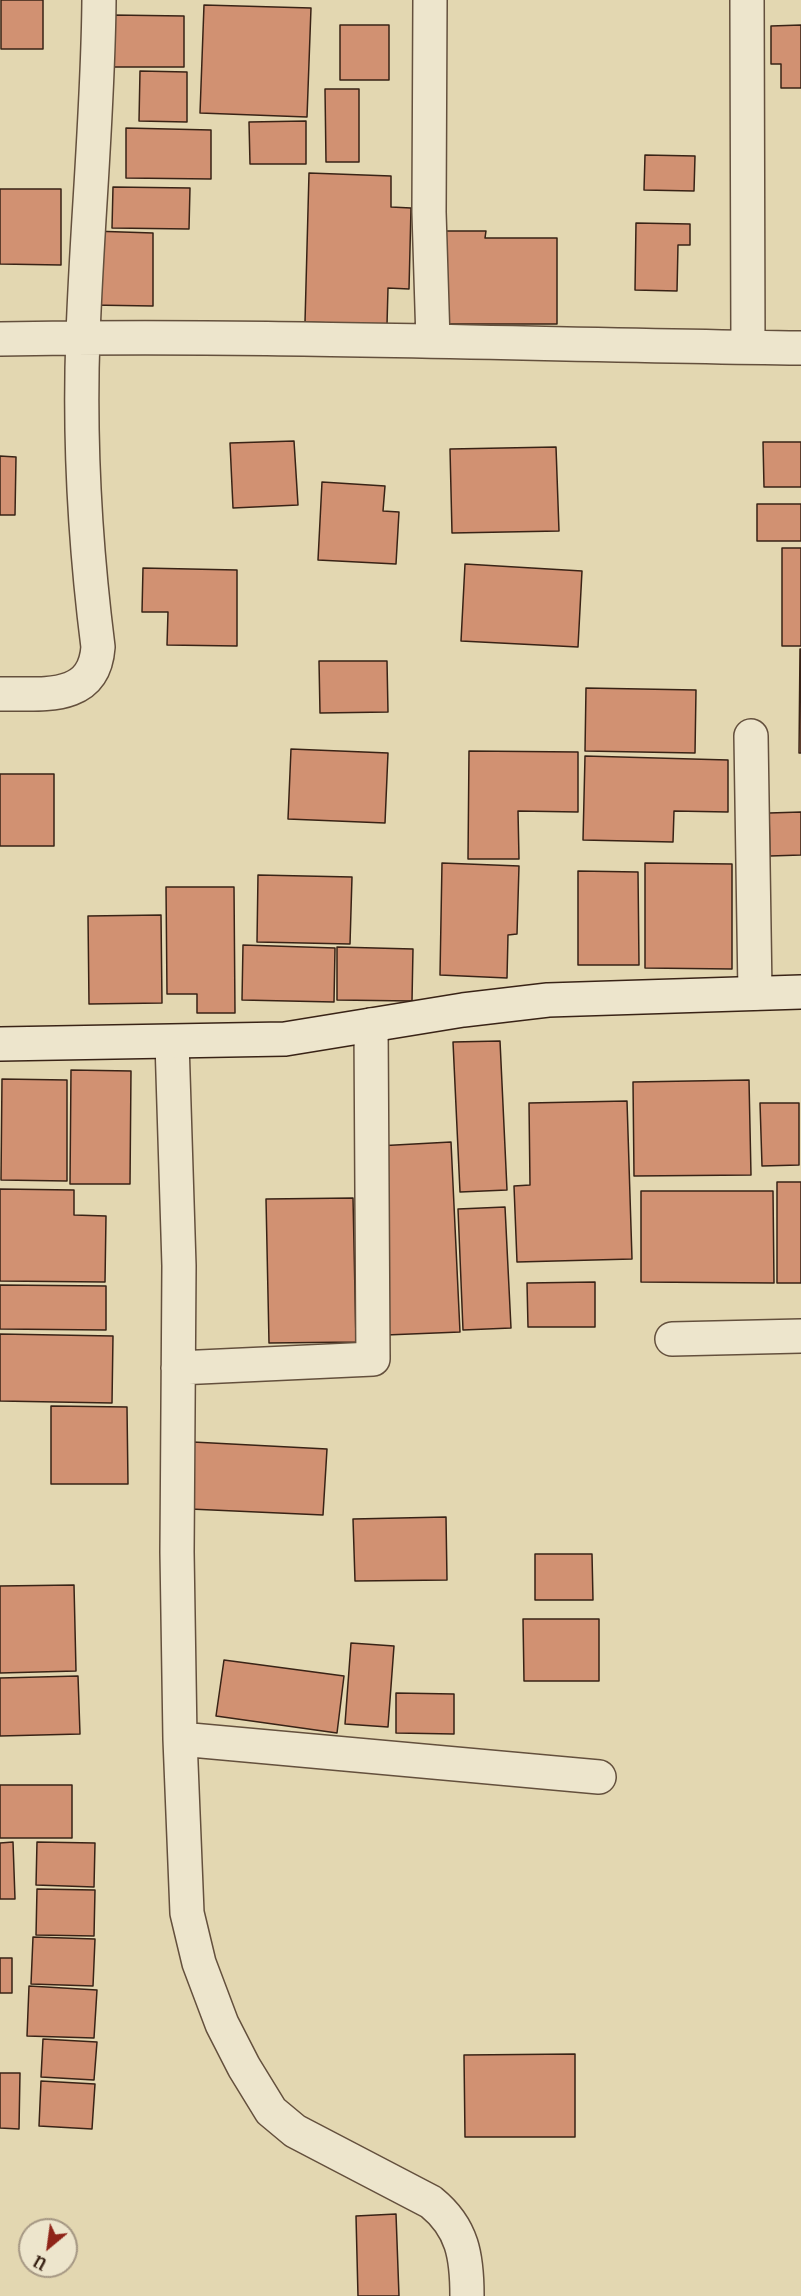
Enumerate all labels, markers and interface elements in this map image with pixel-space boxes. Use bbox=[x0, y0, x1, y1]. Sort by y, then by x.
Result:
north arrow bbox=[18, 2218, 78, 2278]
text: U bbox=[30, 2251, 50, 2274]

